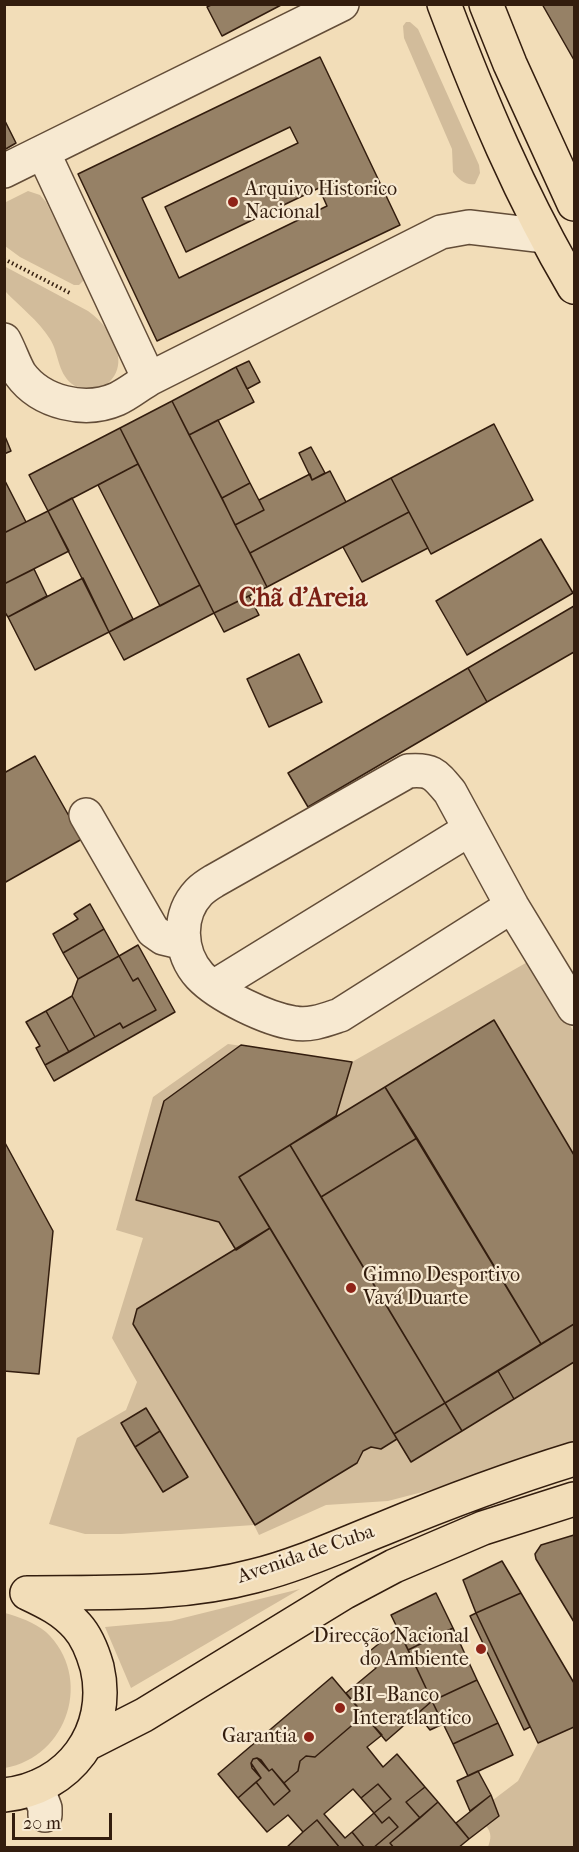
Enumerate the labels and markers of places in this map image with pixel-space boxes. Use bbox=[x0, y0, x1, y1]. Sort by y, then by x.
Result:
place label: Arquivo Historico Nacional bbox=[245, 178, 397, 225]
marker: Arquivo Historico Nacional bbox=[226, 195, 240, 209]
place label: Gimno Desportivo Vavá Duarte bbox=[363, 1264, 520, 1311]
marker: Gimno Desportivo Vavá Duarte bbox=[344, 1281, 358, 1295]
place label: Direcção Nacional do Ambiente bbox=[313, 1625, 469, 1672]
marker: Direcção Nacional do Ambiente bbox=[474, 1642, 488, 1656]
place label: BI - Banco Interatlantico bbox=[352, 1684, 471, 1731]
marker: BI - Banco Interatlantico bbox=[333, 1701, 347, 1715]
place label: Garantia bbox=[222, 1725, 297, 1749]
marker: Garantia bbox=[302, 1730, 316, 1744]

